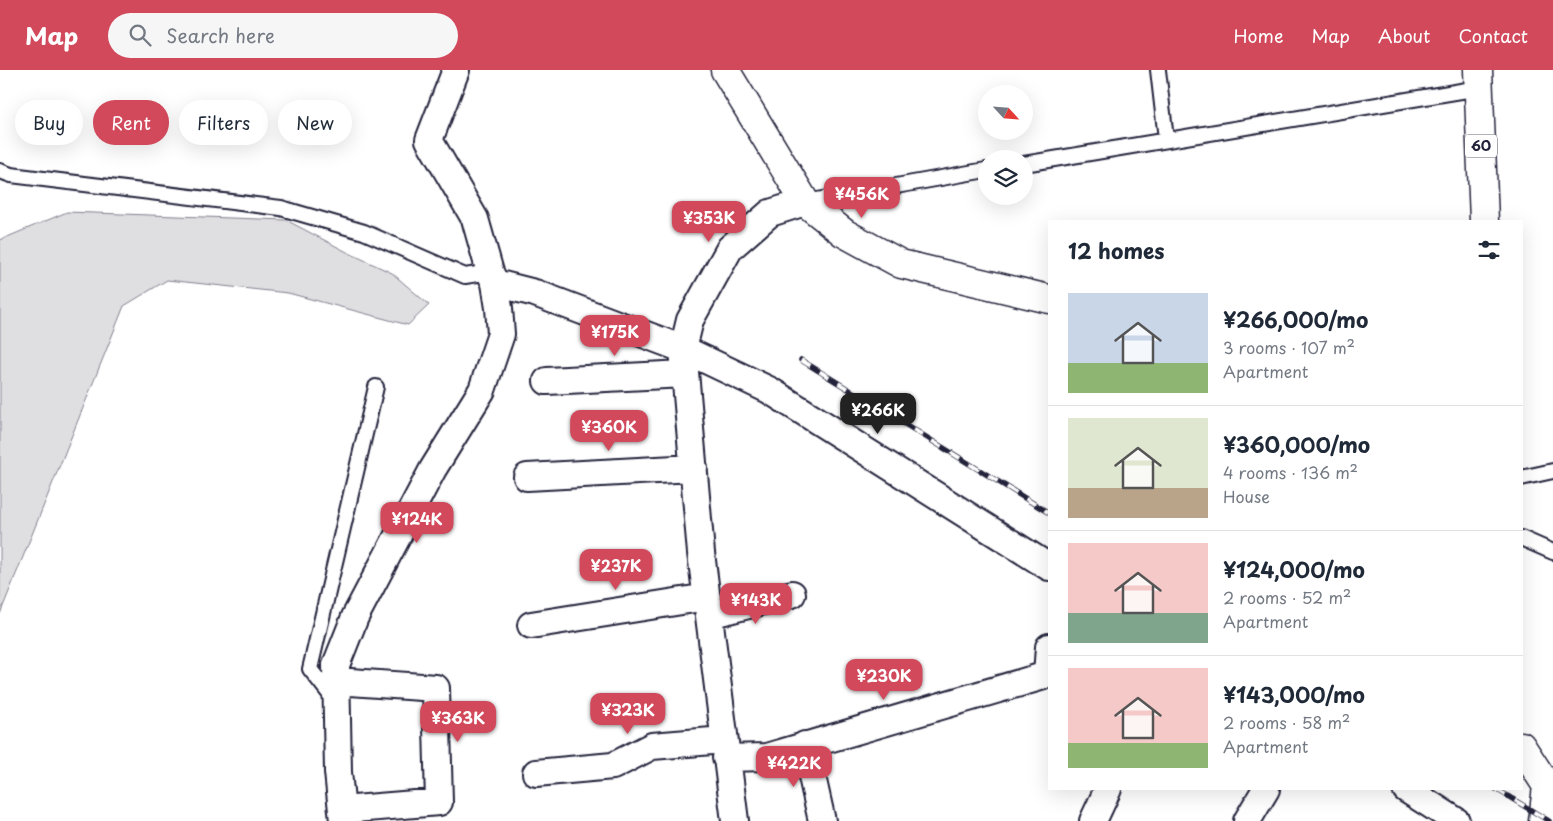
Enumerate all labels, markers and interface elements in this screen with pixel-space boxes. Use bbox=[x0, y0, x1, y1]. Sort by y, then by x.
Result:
search box bbox=[108, 13, 458, 58]
text: Map bbox=[25, 17, 78, 53]
icon: search bbox=[126, 21, 154, 49]
text: Search here bbox=[166, 21, 275, 49]
text: Home bbox=[1233, 22, 1283, 49]
text: Map bbox=[1311, 22, 1350, 49]
text: About bbox=[1378, 22, 1430, 49]
text: Contact bbox=[1458, 22, 1528, 49]
north arrow bbox=[978, 85, 1032, 140]
map controls bbox=[978, 85, 1033, 205]
chip: Buy bbox=[15, 100, 83, 145]
chip: Rent bbox=[93, 100, 169, 145]
chip: Filters bbox=[179, 100, 268, 145]
chip: New bbox=[278, 100, 352, 145]
road number: 60 bbox=[1465, 134, 1497, 158]
button: layers bbox=[978, 150, 1033, 205]
pin: ¥456K bbox=[827, 176, 897, 219]
text: ¥456K bbox=[835, 181, 889, 205]
pin: ¥353K bbox=[674, 200, 744, 243]
text: ¥353K bbox=[683, 205, 735, 229]
text: 12 homes bbox=[1068, 234, 1165, 266]
icon: filters bbox=[1475, 236, 1503, 264]
text: ¥266,000/mo bbox=[1223, 303, 1368, 335]
icon: home bbox=[1108, 313, 1168, 373]
pin: ¥175K bbox=[580, 314, 650, 357]
text: ¥175K bbox=[591, 319, 639, 343]
text: 3 rooms · 107 m² bbox=[1223, 335, 1355, 359]
text: Apartment bbox=[1223, 359, 1308, 383]
pin: ¥266K bbox=[843, 392, 913, 435]
text: ¥266K bbox=[851, 397, 905, 421]
pin: ¥360K bbox=[574, 410, 644, 452]
text: ¥360K bbox=[581, 414, 637, 438]
text: ¥360,000/mo bbox=[1223, 428, 1370, 460]
icon: home bbox=[1108, 438, 1168, 498]
text: 4 rooms · 136 m² bbox=[1223, 460, 1358, 484]
text: House bbox=[1223, 484, 1270, 508]
pin: ¥124K bbox=[382, 502, 452, 544]
text: ¥124K bbox=[392, 506, 442, 530]
pin: ¥237K bbox=[581, 548, 651, 591]
text: ¥237K bbox=[591, 553, 641, 577]
text: ¥124,000/mo bbox=[1223, 553, 1365, 585]
icon: home bbox=[1108, 563, 1168, 623]
pin: ¥143K bbox=[721, 582, 791, 625]
text: 2 rooms · 52 m² bbox=[1223, 585, 1351, 609]
text: ¥143K bbox=[731, 587, 781, 611]
text: Apartment bbox=[1223, 609, 1308, 633]
pin: ¥230K bbox=[849, 658, 919, 701]
text: ¥230K bbox=[856, 663, 912, 687]
text: ¥143,000/mo bbox=[1223, 678, 1365, 710]
icon: home bbox=[1108, 688, 1168, 748]
pin: ¥323K bbox=[593, 692, 663, 735]
text: ¥323K bbox=[601, 697, 655, 721]
pin: ¥363K bbox=[423, 700, 493, 743]
text: ¥363K bbox=[431, 705, 485, 729]
text: 2 rooms · 58 m² bbox=[1223, 710, 1350, 734]
text: Apartment bbox=[1223, 734, 1308, 758]
pin: ¥422K bbox=[759, 746, 829, 788]
text: ¥422K bbox=[767, 750, 821, 774]

